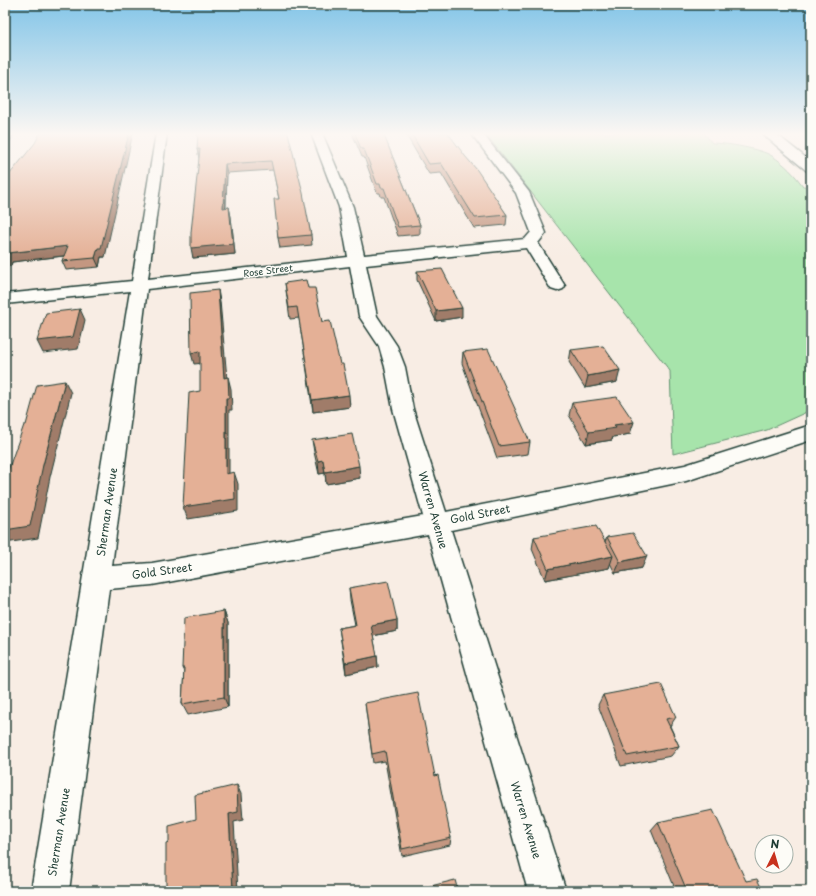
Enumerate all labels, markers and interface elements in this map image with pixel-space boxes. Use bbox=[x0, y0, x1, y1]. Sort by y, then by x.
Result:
street label: Rose Street bbox=[242, 260, 294, 280]
street label: Sherman Avenue bbox=[92, 466, 121, 557]
street label: Warren Avenue bbox=[414, 469, 453, 551]
street label: Gold Street bbox=[448, 499, 512, 528]
street label: Gold Street bbox=[131, 558, 194, 583]
street label: Warren Avenue bbox=[507, 779, 546, 861]
street label: Sherman Avenue bbox=[43, 786, 74, 877]
north arrow bbox=[754, 834, 794, 874]
text: N bbox=[770, 835, 780, 852]

